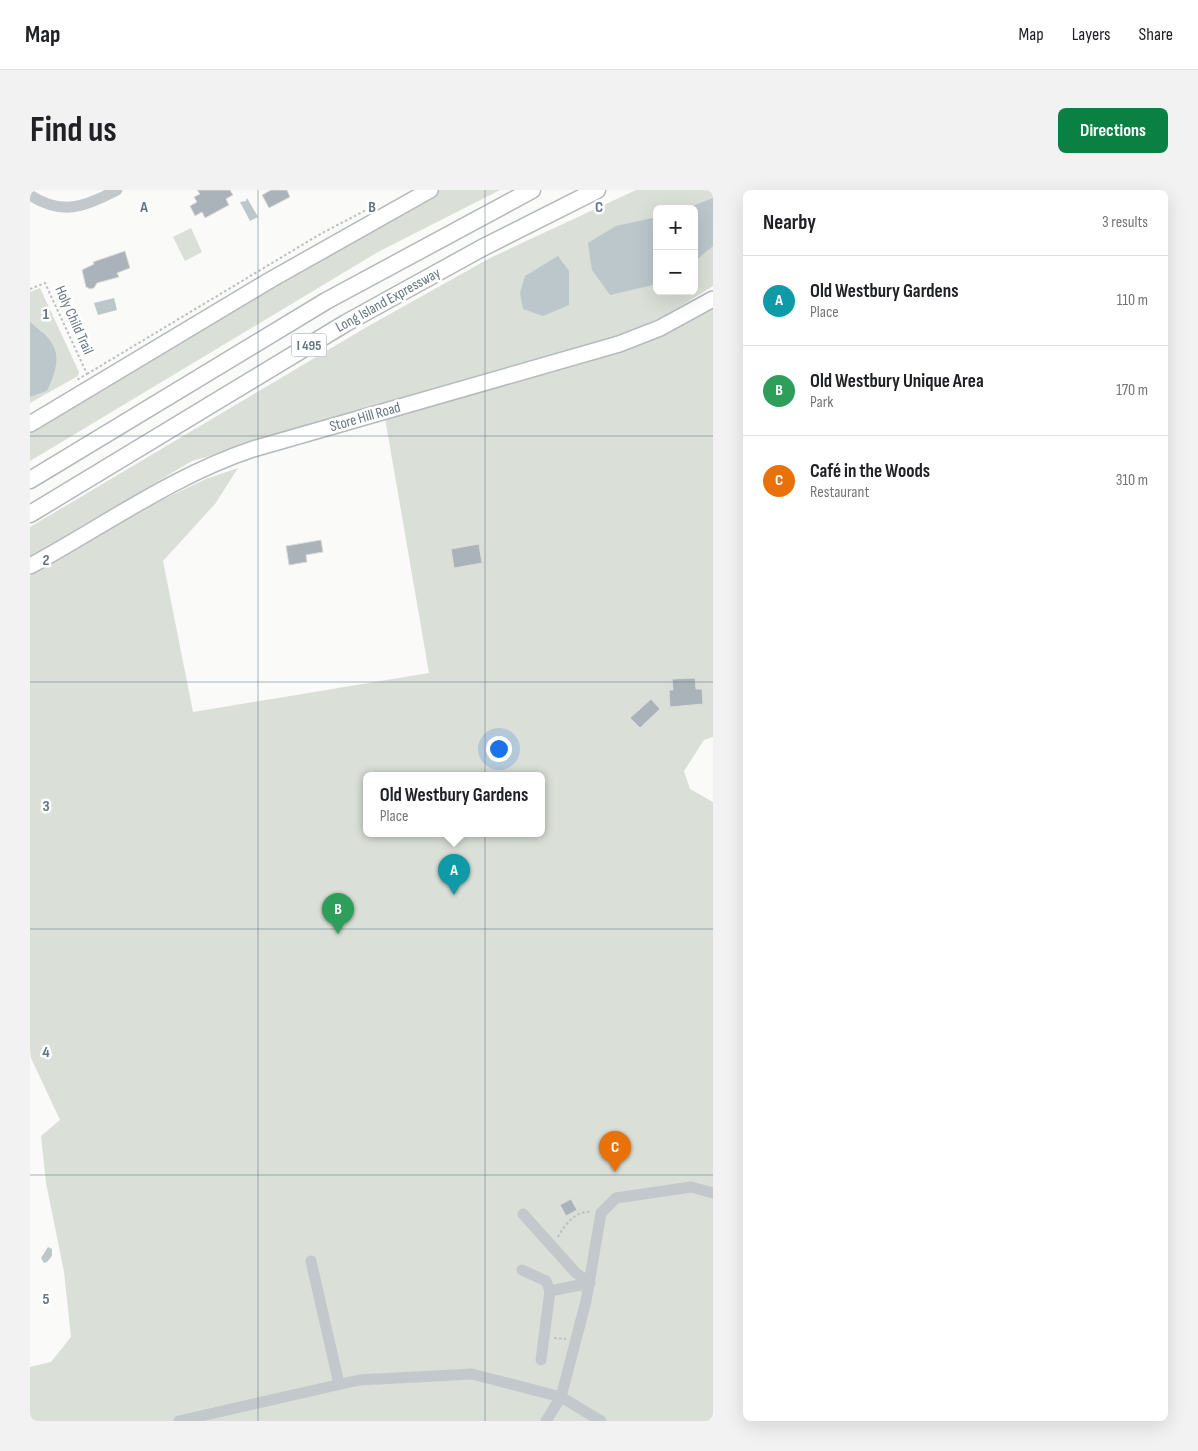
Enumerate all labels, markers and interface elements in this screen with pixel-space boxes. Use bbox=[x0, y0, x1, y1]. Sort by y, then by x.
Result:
text: Map bbox=[25, 20, 60, 49]
text: Map bbox=[1019, 24, 1044, 45]
text: Layers bbox=[1072, 24, 1111, 45]
text: Share bbox=[1139, 24, 1173, 45]
button: Directions bbox=[1058, 108, 1168, 153]
text: Find us bbox=[30, 109, 117, 152]
text: A bbox=[139, 198, 148, 217]
text: B bbox=[368, 198, 376, 217]
text: C bbox=[595, 198, 603, 217]
map controls bbox=[653, 205, 698, 295]
button: + bbox=[653, 205, 698, 250]
text: Nearby bbox=[763, 210, 816, 235]
text: 3 results bbox=[1102, 213, 1148, 232]
button: − bbox=[653, 250, 698, 295]
street label: Long Island Expressway bbox=[332, 263, 444, 337]
text: Old Westbury Gardens bbox=[810, 280, 958, 303]
street label: Holy Child Trail bbox=[50, 283, 98, 357]
text: A bbox=[775, 291, 783, 310]
text: 110 m bbox=[1117, 291, 1148, 310]
text: Place bbox=[810, 303, 839, 322]
text: 1 bbox=[43, 305, 50, 324]
road number: I 495 bbox=[292, 334, 326, 356]
text: Old Westbury Unique Area bbox=[810, 370, 984, 393]
text: B bbox=[775, 381, 783, 400]
text: 170 m bbox=[1116, 381, 1148, 400]
text: Park bbox=[810, 393, 833, 412]
street label: Store Hill Road bbox=[327, 398, 403, 436]
text: Café in the Woods bbox=[810, 460, 930, 483]
text: C bbox=[775, 471, 783, 490]
text: 310 m bbox=[1116, 471, 1148, 490]
text: Restaurant bbox=[810, 483, 869, 502]
text: 2 bbox=[42, 551, 50, 570]
your location bbox=[486, 736, 512, 762]
popup bbox=[363, 772, 545, 837]
text: Old Westbury Gardens bbox=[380, 784, 528, 807]
text: 3 bbox=[42, 797, 50, 816]
text: Place bbox=[380, 807, 408, 826]
pin: A bbox=[438, 854, 470, 895]
pin: B bbox=[322, 893, 354, 934]
text: 4 bbox=[42, 1043, 50, 1062]
pin: C bbox=[599, 1131, 631, 1172]
text: 5 bbox=[42, 1290, 50, 1309]

